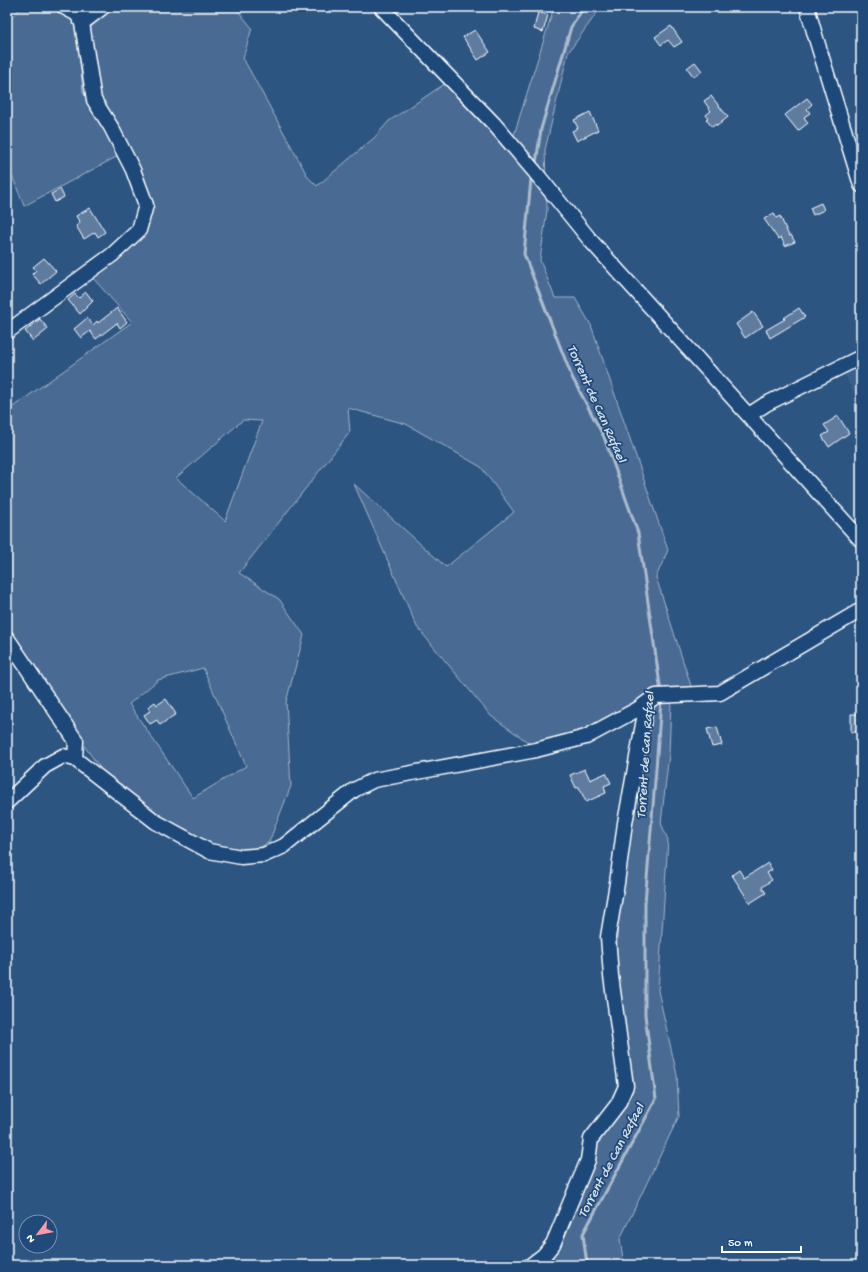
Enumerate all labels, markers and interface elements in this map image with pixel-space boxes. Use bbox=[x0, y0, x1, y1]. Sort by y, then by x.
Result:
water label: Torrent de Can Rafael bbox=[562, 343, 630, 466]
water label: Torrent de Can Rafael bbox=[634, 690, 659, 819]
water label: Torrent de Can Rafael bbox=[575, 1100, 650, 1221]
north arrow bbox=[18, 1214, 58, 1254]
scale bar bbox=[722, 1228, 801, 1254]
text: N bbox=[24, 1232, 38, 1244]
text: 50 m bbox=[728, 1237, 753, 1251]

